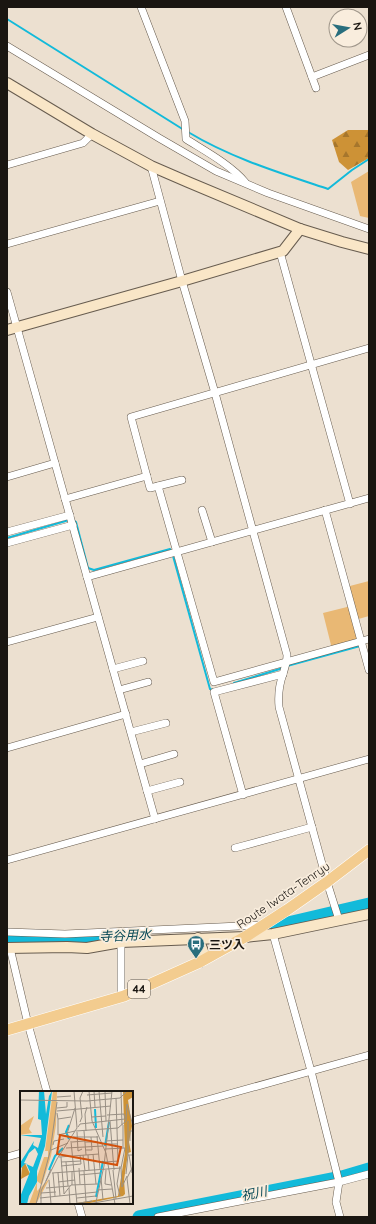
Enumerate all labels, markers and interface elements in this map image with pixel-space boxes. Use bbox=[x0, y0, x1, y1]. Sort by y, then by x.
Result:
north arrow bbox=[328, 8, 368, 48]
text: N bbox=[350, 21, 365, 31]
street label: Route Iwata-Tenryu bbox=[234, 858, 332, 932]
water label: 寺谷用水 bbox=[99, 926, 153, 944]
bus stop icon: 三ツ入 bbox=[186, 934, 206, 959]
place label: 三ツ入 bbox=[209, 937, 245, 952]
road number: 44 bbox=[128, 980, 150, 998]
inset map bbox=[20, 1091, 133, 1204]
water label: 祝川 bbox=[240, 1182, 270, 1204]

